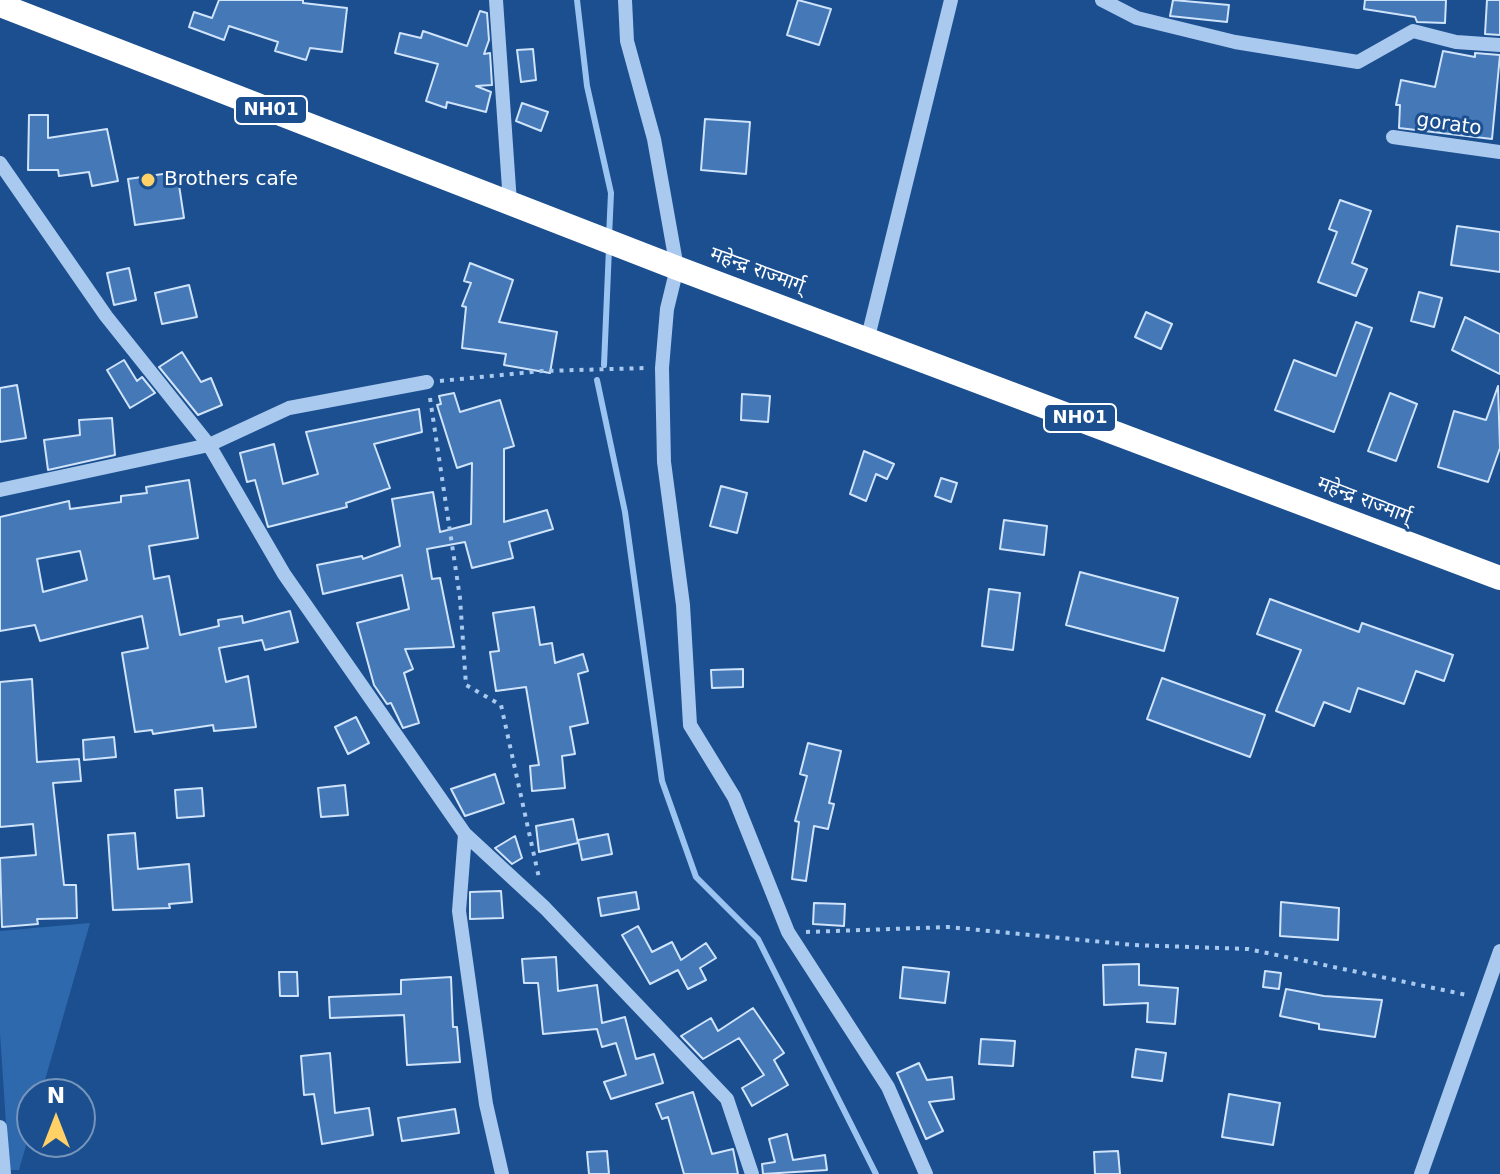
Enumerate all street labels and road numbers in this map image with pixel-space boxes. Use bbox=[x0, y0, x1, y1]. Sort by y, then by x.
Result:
road number: NH01 bbox=[235, 96, 307, 124]
street label: gorato bbox=[1415, 109, 1483, 141]
street label: महेन्द्र राज्मार्ग् bbox=[706, 243, 808, 299]
road number: NH01 bbox=[1044, 404, 1116, 432]
street label: महेन्द्र राज्मार्ग् bbox=[1314, 472, 1414, 530]

